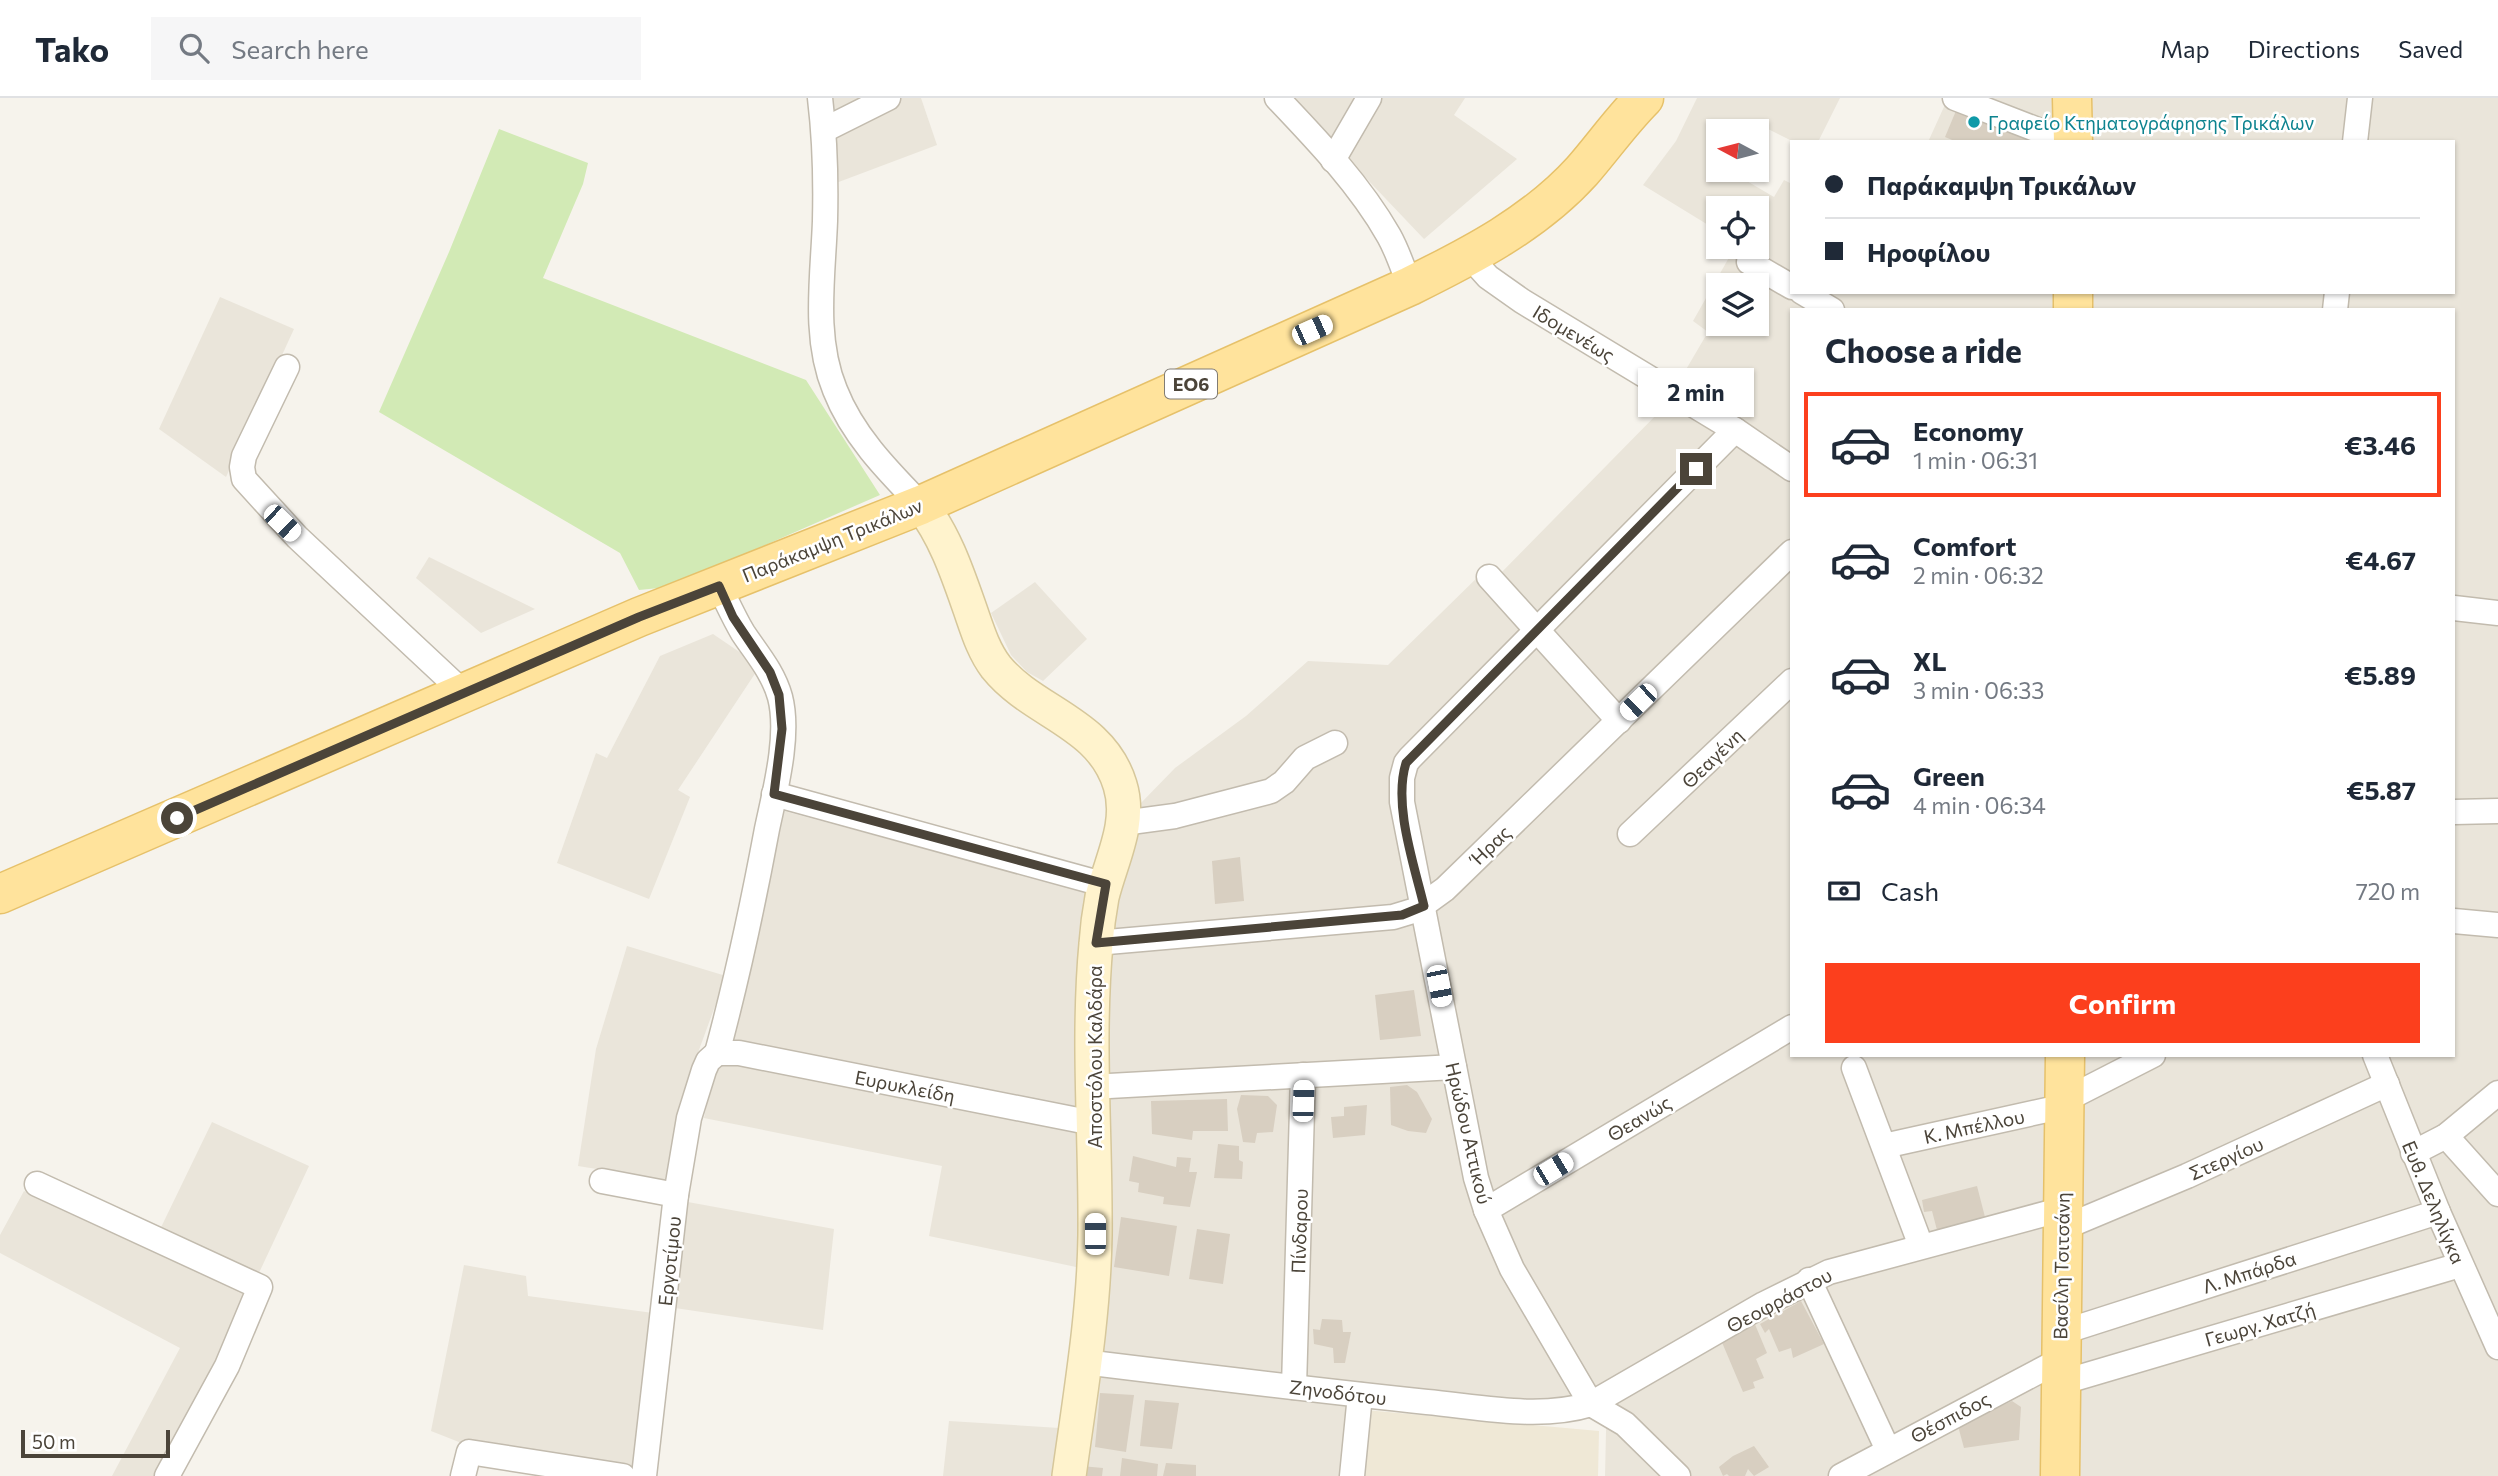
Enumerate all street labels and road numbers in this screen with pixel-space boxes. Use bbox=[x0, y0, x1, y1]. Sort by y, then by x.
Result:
street label: Ιδομενέως bbox=[1529, 300, 1619, 366]
road number: ΕΟ6 bbox=[1165, 370, 1217, 398]
street label: Παράκαμψη Τρικάλων bbox=[739, 493, 926, 587]
street label: Θεαγένη bbox=[1677, 723, 1747, 793]
street label: Ήρας bbox=[1464, 820, 1515, 871]
street label: Αποστόλου Καλδάρα bbox=[1083, 965, 1106, 1149]
street label: Ηρώδου Αττικού bbox=[1441, 1060, 1497, 1206]
street label: Ευρυκλείδη bbox=[853, 1065, 957, 1107]
street label: Θεανώς bbox=[1603, 1090, 1675, 1146]
street label: Κ. Μπέλλου bbox=[1922, 1104, 2026, 1148]
street label: Στεργίου bbox=[2185, 1131, 2267, 1185]
street label: Ευθ. Δεληλίγκα bbox=[2398, 1137, 2470, 1267]
street label: Πίνδαρου bbox=[1286, 1188, 1312, 1274]
street label: Βασίλη Τσιτσάνη bbox=[2048, 1192, 2074, 1340]
street label: Εργοτίμου bbox=[653, 1215, 685, 1307]
street label: Λ. Μπάρδα bbox=[2199, 1246, 2299, 1298]
street label: Θεοφράστου bbox=[1722, 1263, 1836, 1337]
street label: Γεωργ. Χατζή bbox=[2202, 1297, 2318, 1351]
street label: Ζηνοδότου bbox=[1288, 1375, 1388, 1409]
street label: Θέσπιδος bbox=[1906, 1386, 1994, 1448]

